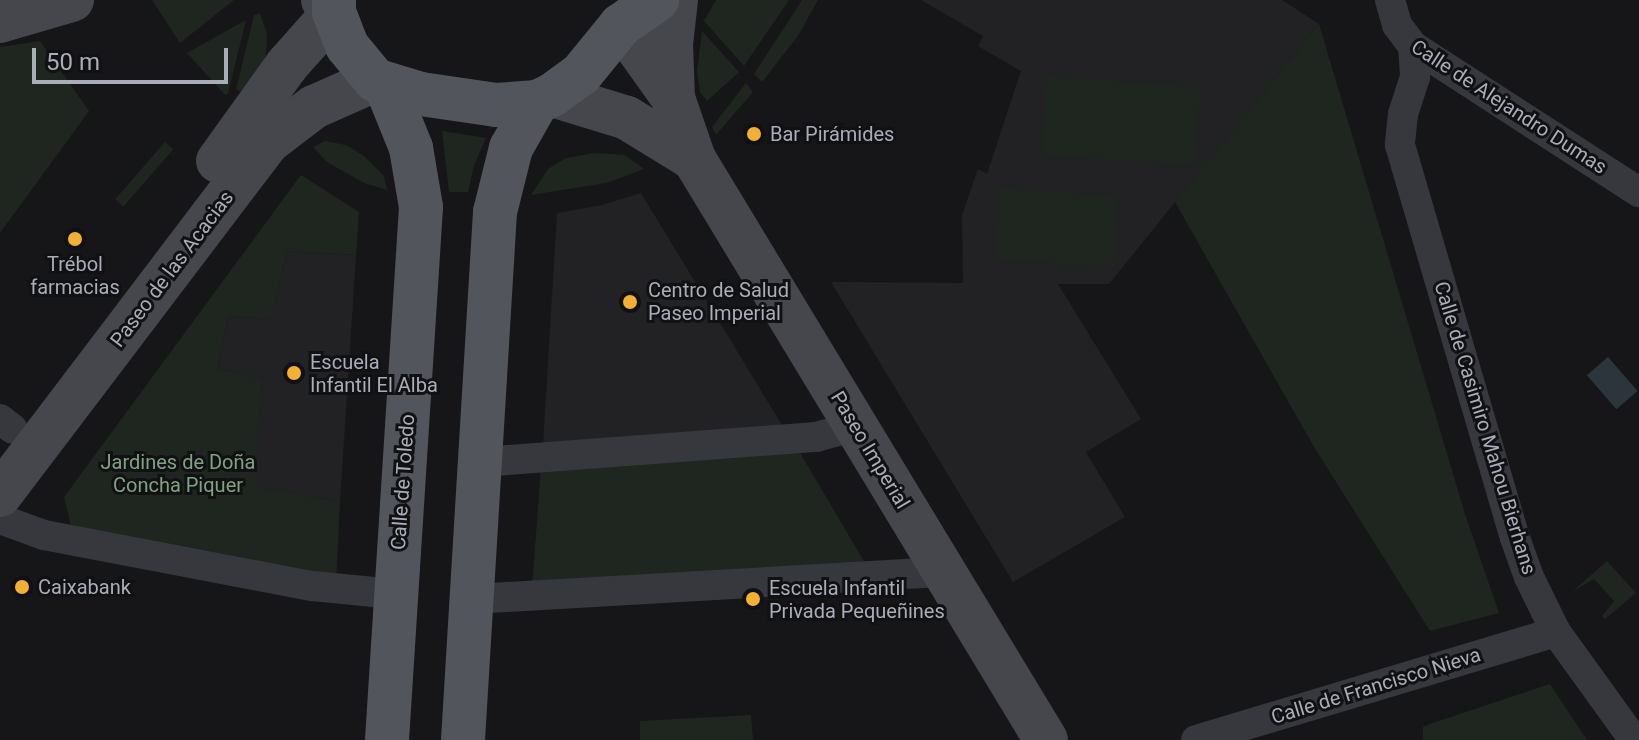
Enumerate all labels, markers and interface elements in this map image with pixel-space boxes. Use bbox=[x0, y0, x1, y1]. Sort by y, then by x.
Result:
scale bar bbox=[36, 32, 232, 82]
street label: Calle de Alejandro Dumas bbox=[1407, 35, 1611, 179]
text: 50 m bbox=[46, 48, 100, 76]
place label: Bar Pirámides bbox=[770, 122, 894, 146]
marker: Bar Pirámides bbox=[745, 125, 763, 143]
street label: Paseo de las Acacias bbox=[105, 186, 239, 352]
marker: Trébol farmacias bbox=[66, 230, 84, 248]
place label: Trébol farmacias bbox=[30, 252, 120, 299]
place label: Centro de Salud Paseo Imperial bbox=[648, 278, 789, 325]
street label: Calle de Casimiro Mahou Bierhans bbox=[1429, 279, 1541, 577]
marker: Centro de Salud Paseo Imperial bbox=[619, 291, 641, 313]
place label: Escuela Infantil El Alba bbox=[310, 350, 438, 397]
marker: Escuela Infantil El Alba bbox=[285, 364, 303, 382]
street label: Paseo Imperial bbox=[825, 387, 915, 513]
street label: Calle de Toledo bbox=[386, 413, 420, 551]
park label: Jardines de Doña Concha Piquer bbox=[101, 451, 255, 498]
place label: Caixabank bbox=[38, 575, 131, 599]
place label: Escuela Infantil Privada Pequeñines bbox=[769, 576, 945, 623]
marker: Caixabank bbox=[13, 578, 31, 596]
marker: Escuela Infantil Privada Pequeñines bbox=[744, 590, 762, 608]
street label: Calle de Francisco Nieva bbox=[1268, 643, 1484, 729]

